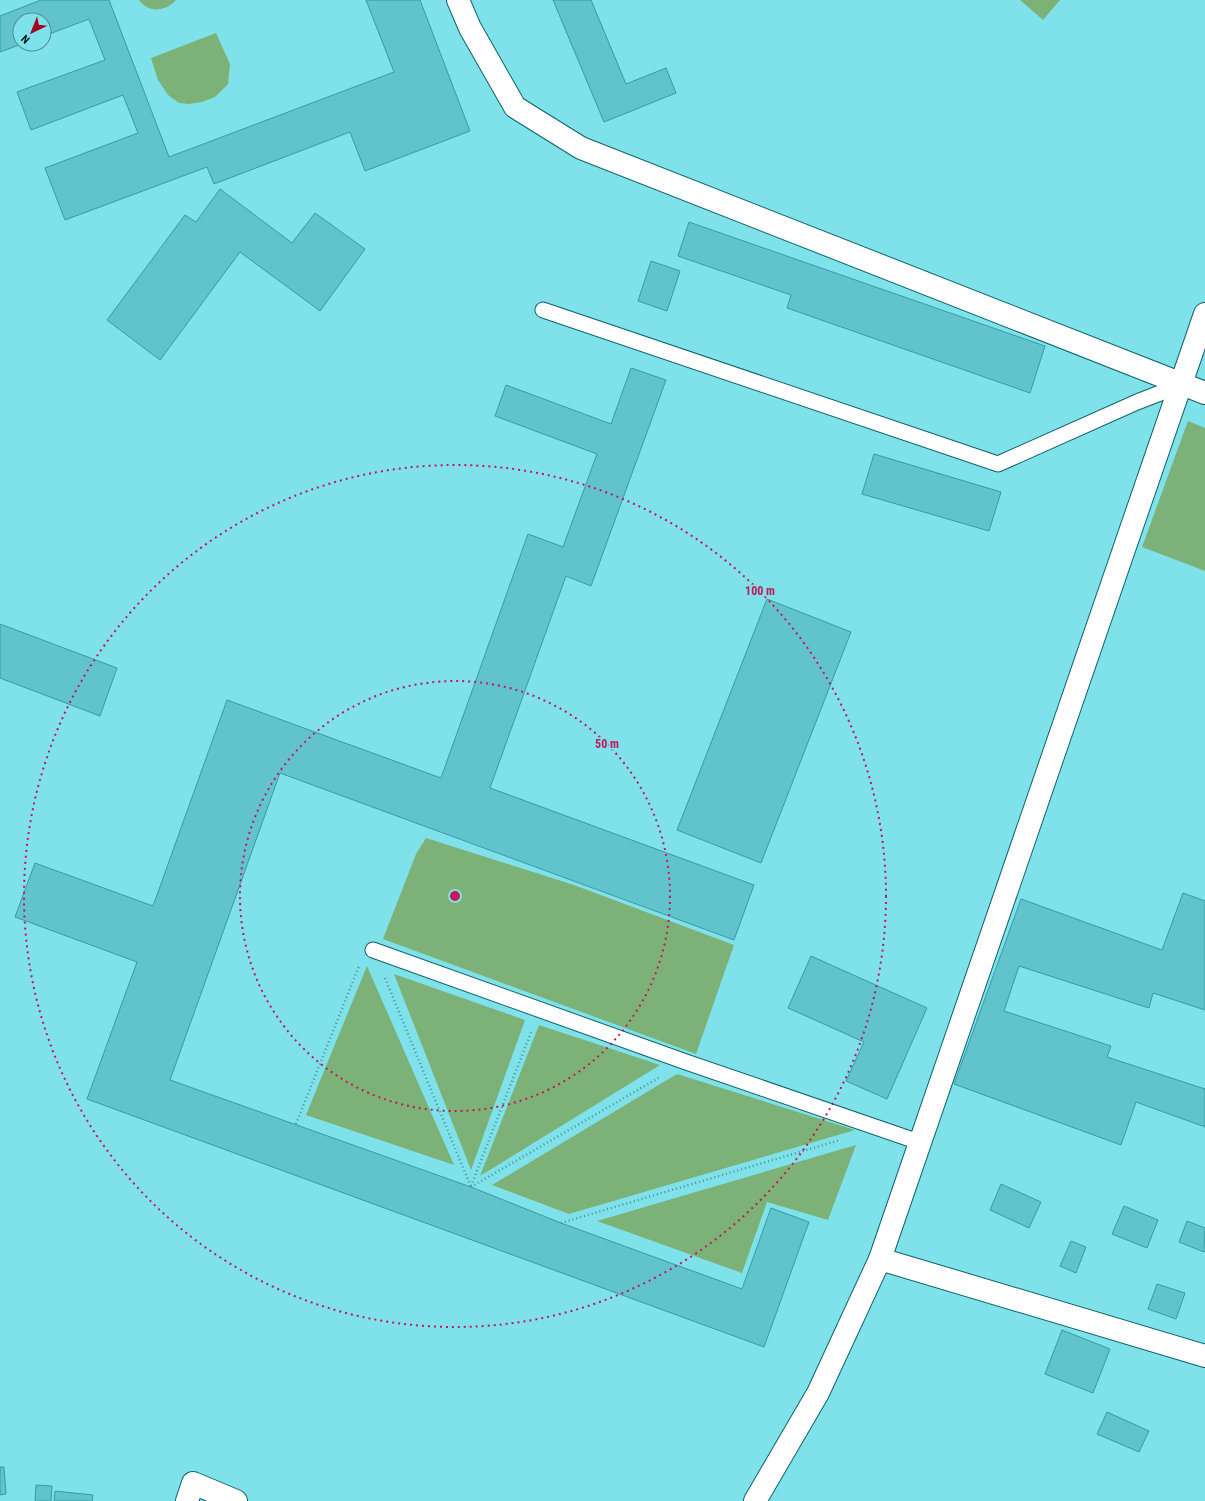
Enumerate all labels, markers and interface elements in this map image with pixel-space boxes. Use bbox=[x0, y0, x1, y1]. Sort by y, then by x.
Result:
north arrow bbox=[12, 12, 52, 52]
text: N bbox=[18, 32, 32, 46]
text: 100 m bbox=[745, 584, 775, 598]
text: 50 m bbox=[595, 737, 619, 751]
centre of rings bbox=[448, 889, 462, 903]

